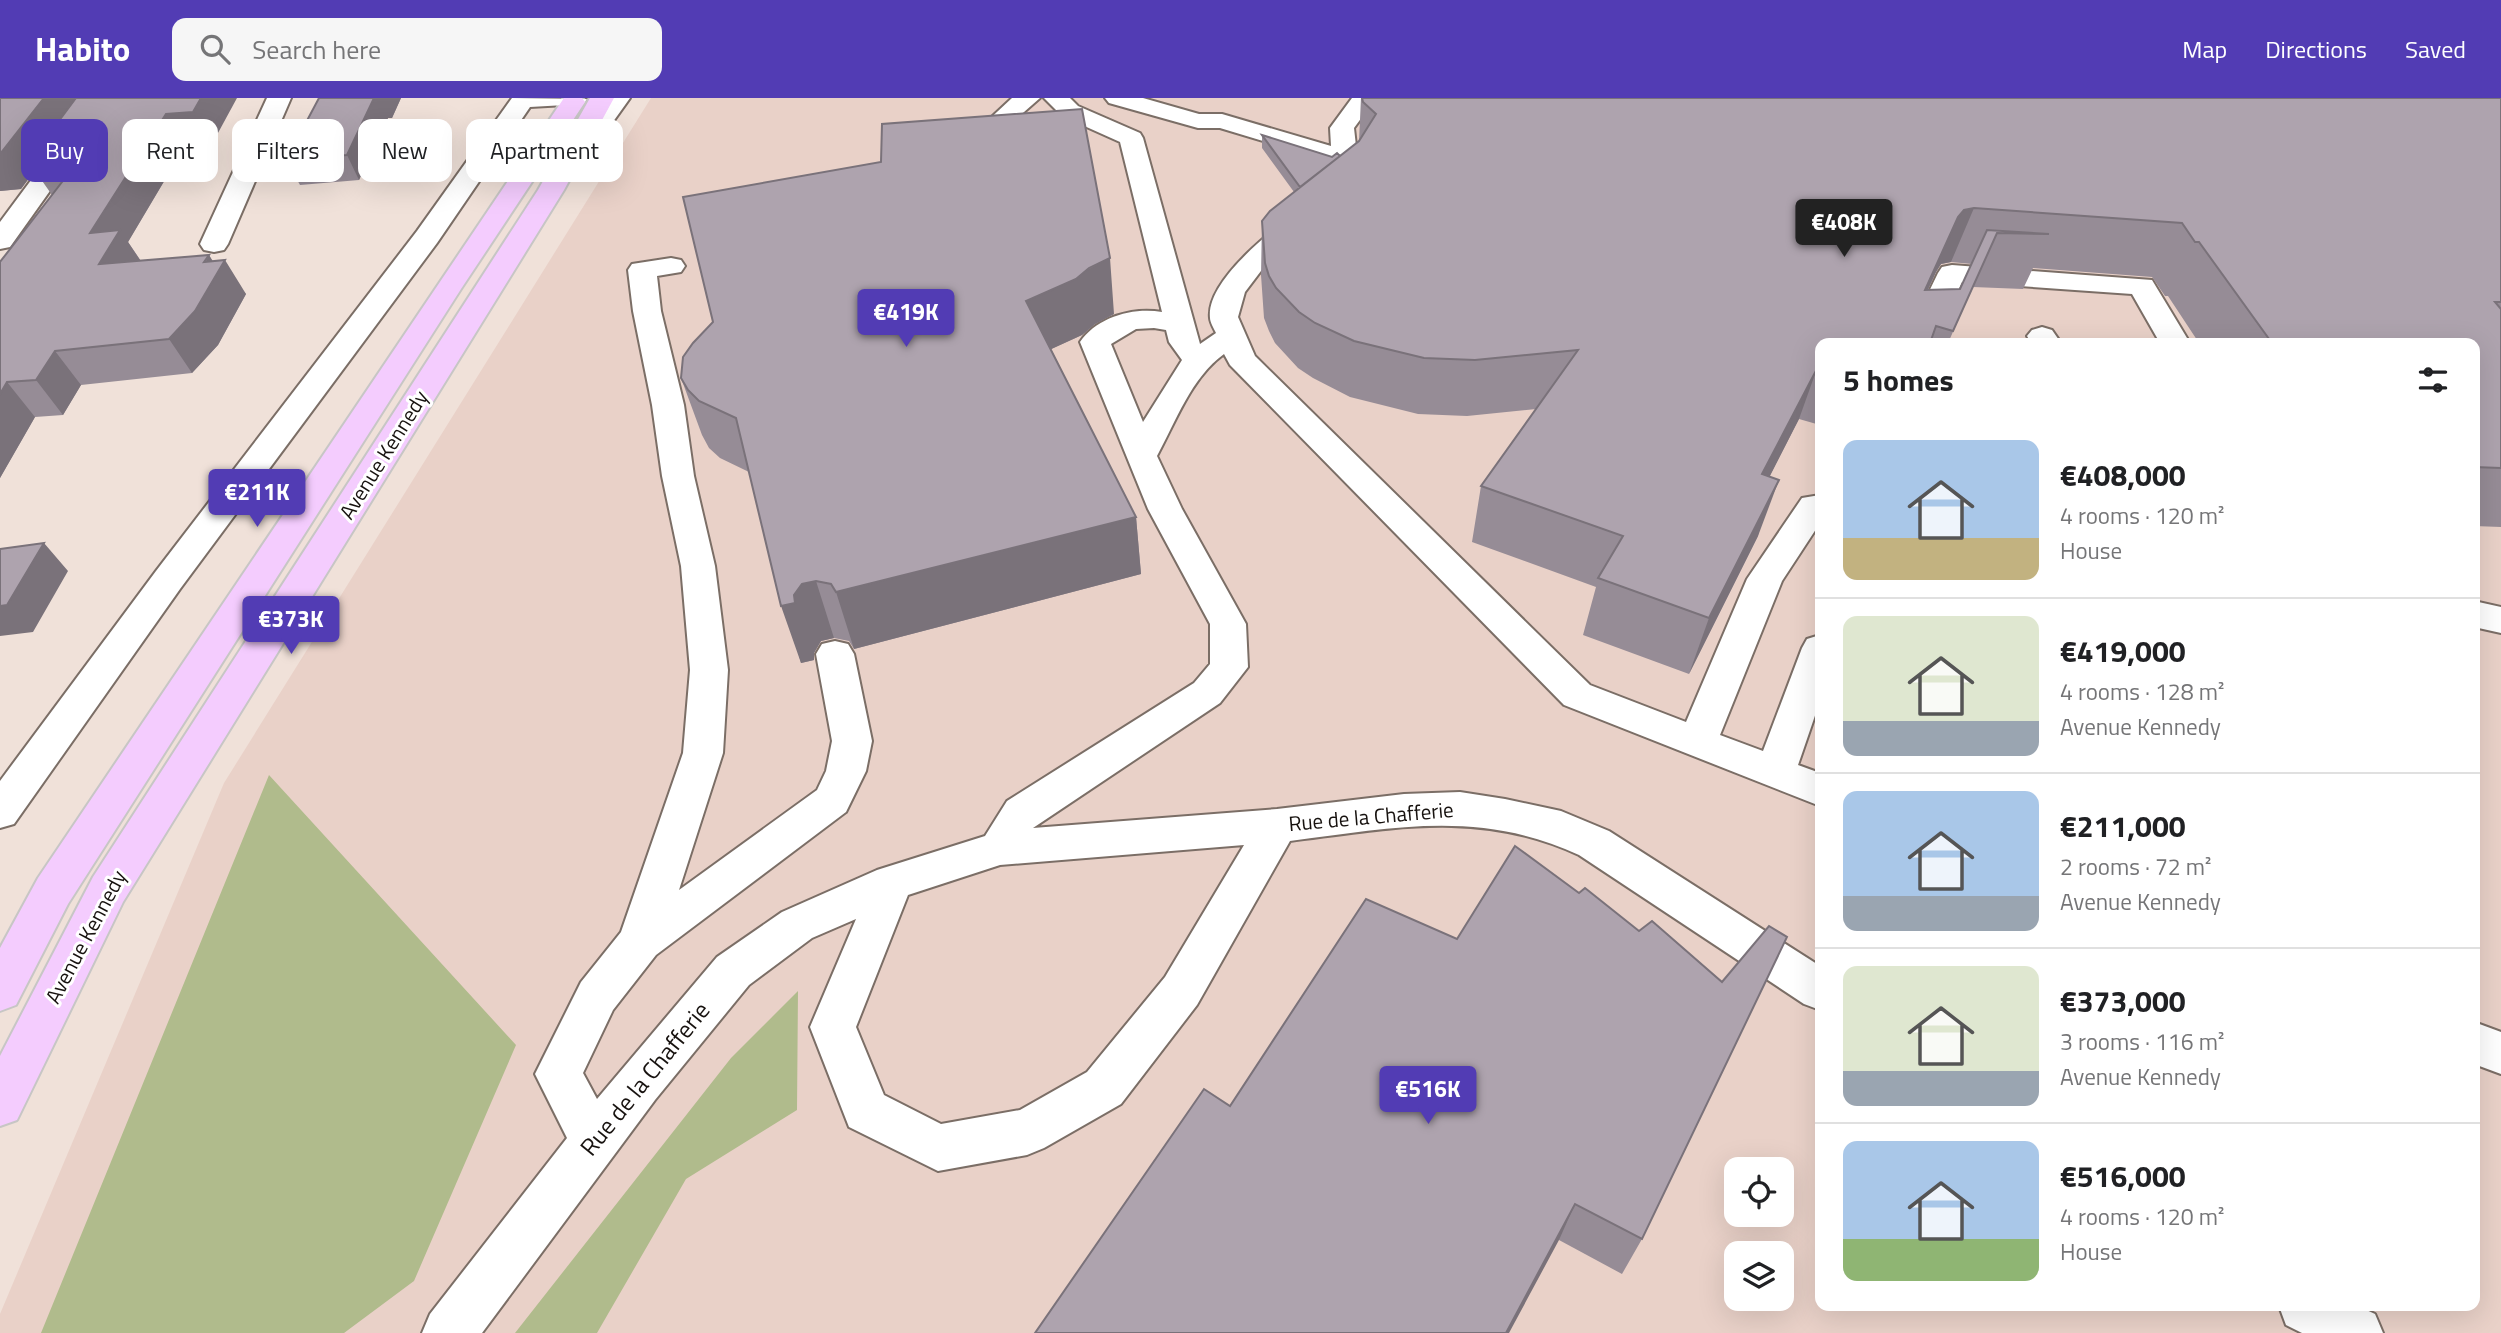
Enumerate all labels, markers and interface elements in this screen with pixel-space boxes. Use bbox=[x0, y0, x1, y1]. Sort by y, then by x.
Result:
search box bbox=[172, 18, 662, 81]
text: Habito bbox=[35, 24, 130, 74]
icon: search bbox=[196, 30, 234, 68]
text: Search here bbox=[252, 30, 381, 69]
text: Map bbox=[2182, 31, 2227, 67]
text: Directions bbox=[2265, 31, 2367, 67]
text: Saved bbox=[2405, 31, 2466, 67]
chip: Buy bbox=[21, 119, 108, 182]
chip: Rent bbox=[122, 119, 218, 182]
chip: Filters bbox=[232, 119, 344, 182]
chip: New bbox=[358, 119, 452, 182]
chip: Apartment bbox=[466, 119, 623, 182]
pin: €408K bbox=[1795, 200, 1893, 259]
text: €408K bbox=[1811, 204, 1877, 239]
pin: €419K bbox=[857, 289, 955, 349]
text: €419K bbox=[873, 294, 939, 329]
text: 5 homes bbox=[1843, 357, 1954, 403]
icon: filters bbox=[2414, 361, 2452, 399]
street label: Avenue Kennedy bbox=[331, 384, 436, 525]
text: €408,000 bbox=[2060, 452, 2186, 498]
icon: home bbox=[1899, 468, 1983, 552]
pin: €211K bbox=[208, 470, 306, 529]
text: €211K bbox=[224, 474, 290, 509]
text: 4 rooms · 120 m² bbox=[2060, 498, 2224, 533]
text: House bbox=[2060, 533, 2122, 568]
pin: €373K bbox=[242, 596, 340, 656]
text: €373K bbox=[258, 601, 324, 636]
text: €419,000 bbox=[2060, 628, 2186, 674]
icon: home bbox=[1899, 644, 1983, 728]
text: 4 rooms · 128 m² bbox=[2060, 674, 2224, 709]
text: Avenue Kennedy bbox=[2060, 709, 2221, 744]
street label: Rue de la Chafferie bbox=[1287, 793, 1455, 839]
text: €211,000 bbox=[2060, 803, 2186, 849]
icon: home bbox=[1899, 819, 1983, 903]
text: 2 rooms · 72 m² bbox=[2060, 849, 2211, 884]
street label: Avenue Kennedy bbox=[36, 864, 134, 1009]
text: Avenue Kennedy bbox=[2060, 884, 2221, 919]
text: €373,000 bbox=[2060, 978, 2186, 1024]
street label: Rue de la Chafferie bbox=[571, 994, 718, 1163]
icon: home bbox=[1899, 994, 1983, 1078]
text: 3 rooms · 116 m² bbox=[2060, 1024, 2224, 1059]
text: Avenue Kennedy bbox=[2060, 1059, 2221, 1094]
pin: €516K bbox=[1379, 1066, 1477, 1126]
text: €516K bbox=[1395, 1071, 1461, 1106]
text: €516,000 bbox=[2060, 1153, 2186, 1199]
map controls bbox=[1724, 1157, 1794, 1311]
button: locate bbox=[1724, 1157, 1794, 1227]
icon: home bbox=[1899, 1169, 1983, 1253]
text: 4 rooms · 120 m² bbox=[2060, 1199, 2224, 1234]
text: House bbox=[2060, 1234, 2122, 1269]
button: layers bbox=[1724, 1241, 1794, 1311]

